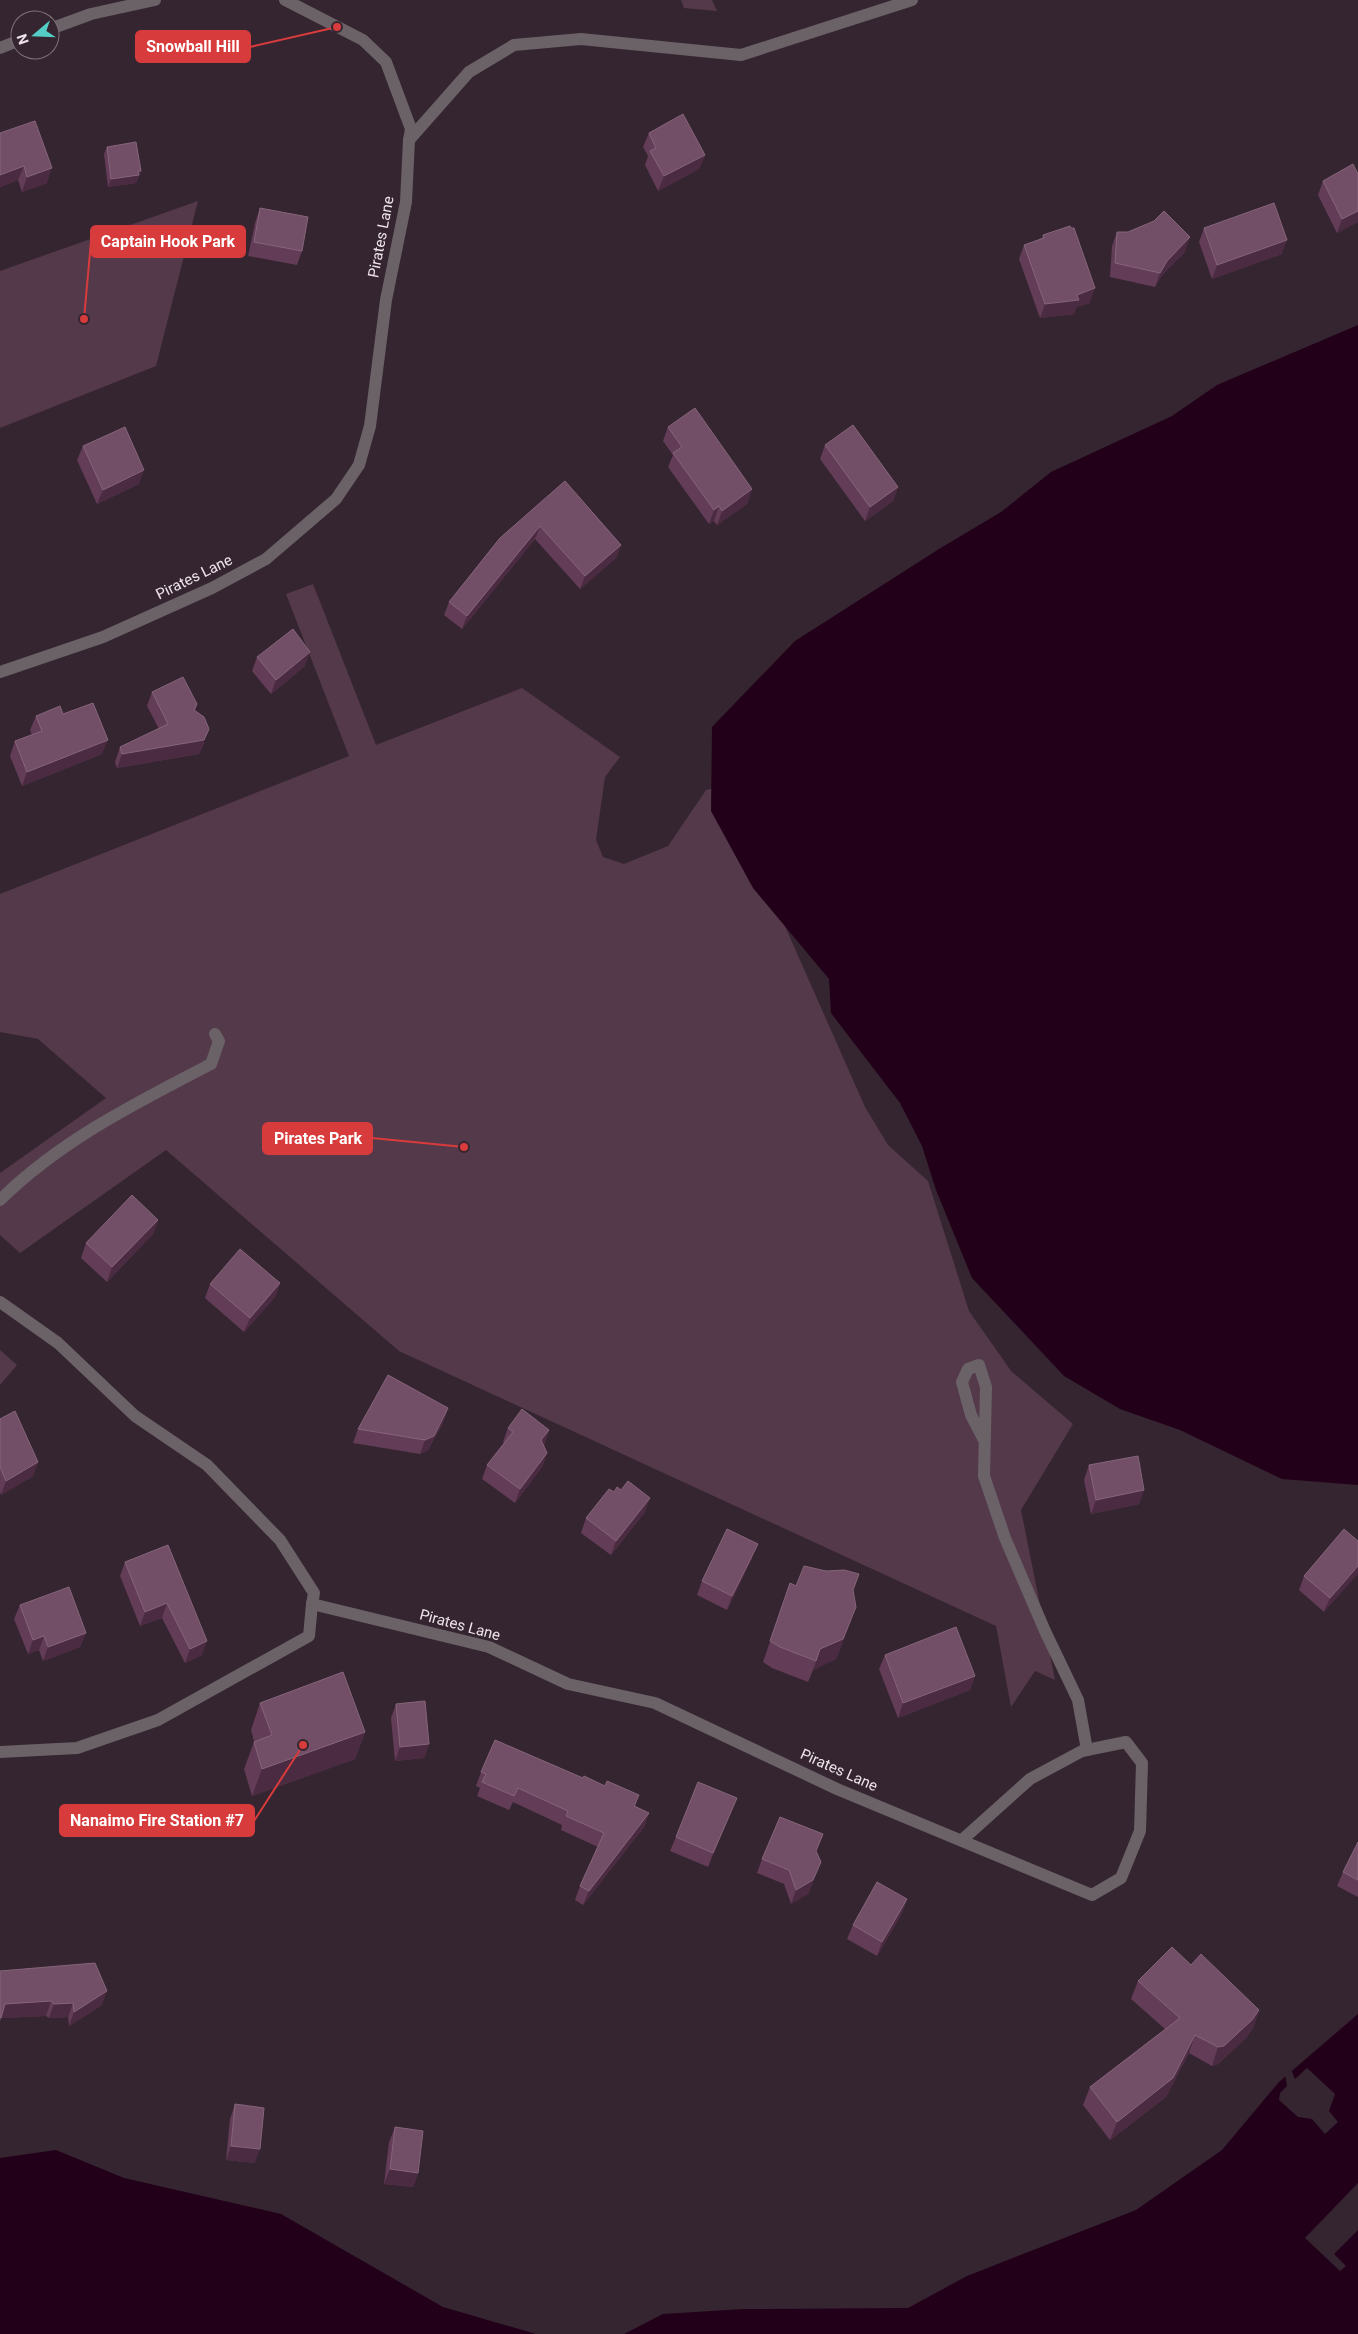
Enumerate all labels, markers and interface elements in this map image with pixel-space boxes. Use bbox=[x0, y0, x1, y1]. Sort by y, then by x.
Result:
north arrow bbox=[10, 10, 60, 60]
callout: Snowball Hill bbox=[136, 31, 250, 62]
text: N bbox=[14, 32, 32, 47]
text: Snowball Hill bbox=[146, 37, 240, 56]
street label: Pirates Lane bbox=[364, 195, 398, 279]
callout: Captain Hook Park bbox=[91, 226, 245, 257]
text: Captain Hook Park bbox=[101, 232, 236, 251]
street label: Pirates Lane bbox=[153, 551, 235, 603]
callout: Pirates Park bbox=[263, 1123, 372, 1154]
text: Pirates Park bbox=[274, 1129, 363, 1148]
street label: Pirates Lane bbox=[418, 1606, 502, 1644]
street label: Pirates Lane bbox=[797, 1745, 881, 1795]
callout: Nanaimo Fire Station #7 bbox=[60, 1805, 254, 1836]
text: Nanaimo Fire Station #7 bbox=[70, 1811, 244, 1830]

